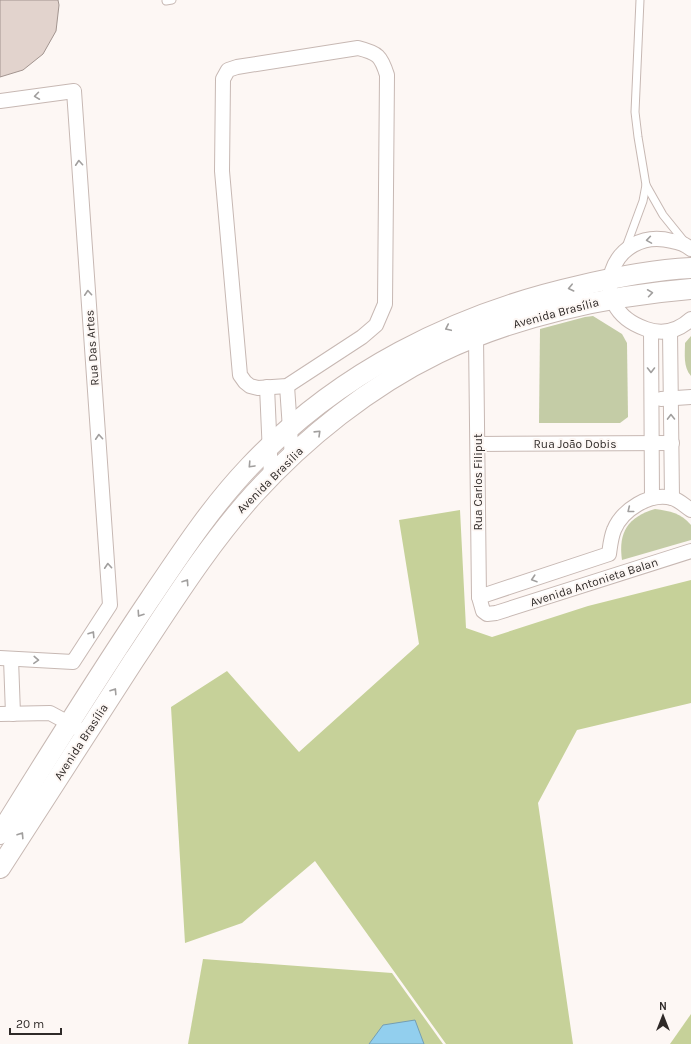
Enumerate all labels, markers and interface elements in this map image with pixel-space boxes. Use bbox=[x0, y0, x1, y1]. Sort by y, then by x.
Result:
one-way arrow bbox=[34, 91, 40, 100]
one-way arrow bbox=[75, 160, 84, 166]
one-way arrow bbox=[646, 235, 652, 244]
one-way arrow bbox=[568, 283, 574, 291]
one-way arrow bbox=[646, 289, 653, 298]
one-way arrow bbox=[84, 290, 93, 296]
street label: Avenida Brasília bbox=[512, 295, 600, 331]
street label: Rua Das Artes bbox=[82, 310, 102, 386]
one-way arrow bbox=[444, 323, 452, 331]
one-way arrow bbox=[647, 367, 655, 373]
one-way arrow bbox=[667, 414, 675, 420]
one-way arrow bbox=[313, 430, 321, 438]
street label: Rua Carlos Filiput bbox=[471, 433, 485, 531]
one-way arrow bbox=[94, 434, 103, 440]
street label: Rua João Dobis bbox=[534, 437, 616, 451]
street label: Avenida Brasília bbox=[234, 444, 306, 516]
one-way arrow bbox=[248, 460, 255, 468]
one-way arrow bbox=[628, 505, 635, 512]
street label: Avenida Antonieta Balan bbox=[528, 555, 660, 609]
one-way arrow bbox=[103, 563, 112, 569]
one-way arrow bbox=[531, 574, 538, 582]
one-way arrow bbox=[181, 579, 189, 586]
one-way arrow bbox=[137, 610, 144, 617]
one-way arrow bbox=[87, 631, 94, 638]
one-way arrow bbox=[33, 656, 39, 665]
one-way arrow bbox=[110, 688, 117, 695]
street label: Avenida Brasília bbox=[51, 701, 111, 783]
one-way arrow bbox=[16, 832, 24, 839]
north arrow bbox=[643, 996, 683, 1036]
text: N bbox=[659, 1000, 667, 1013]
scale bar bbox=[10, 1010, 61, 1036]
text: 20 m bbox=[16, 1017, 44, 1031]

